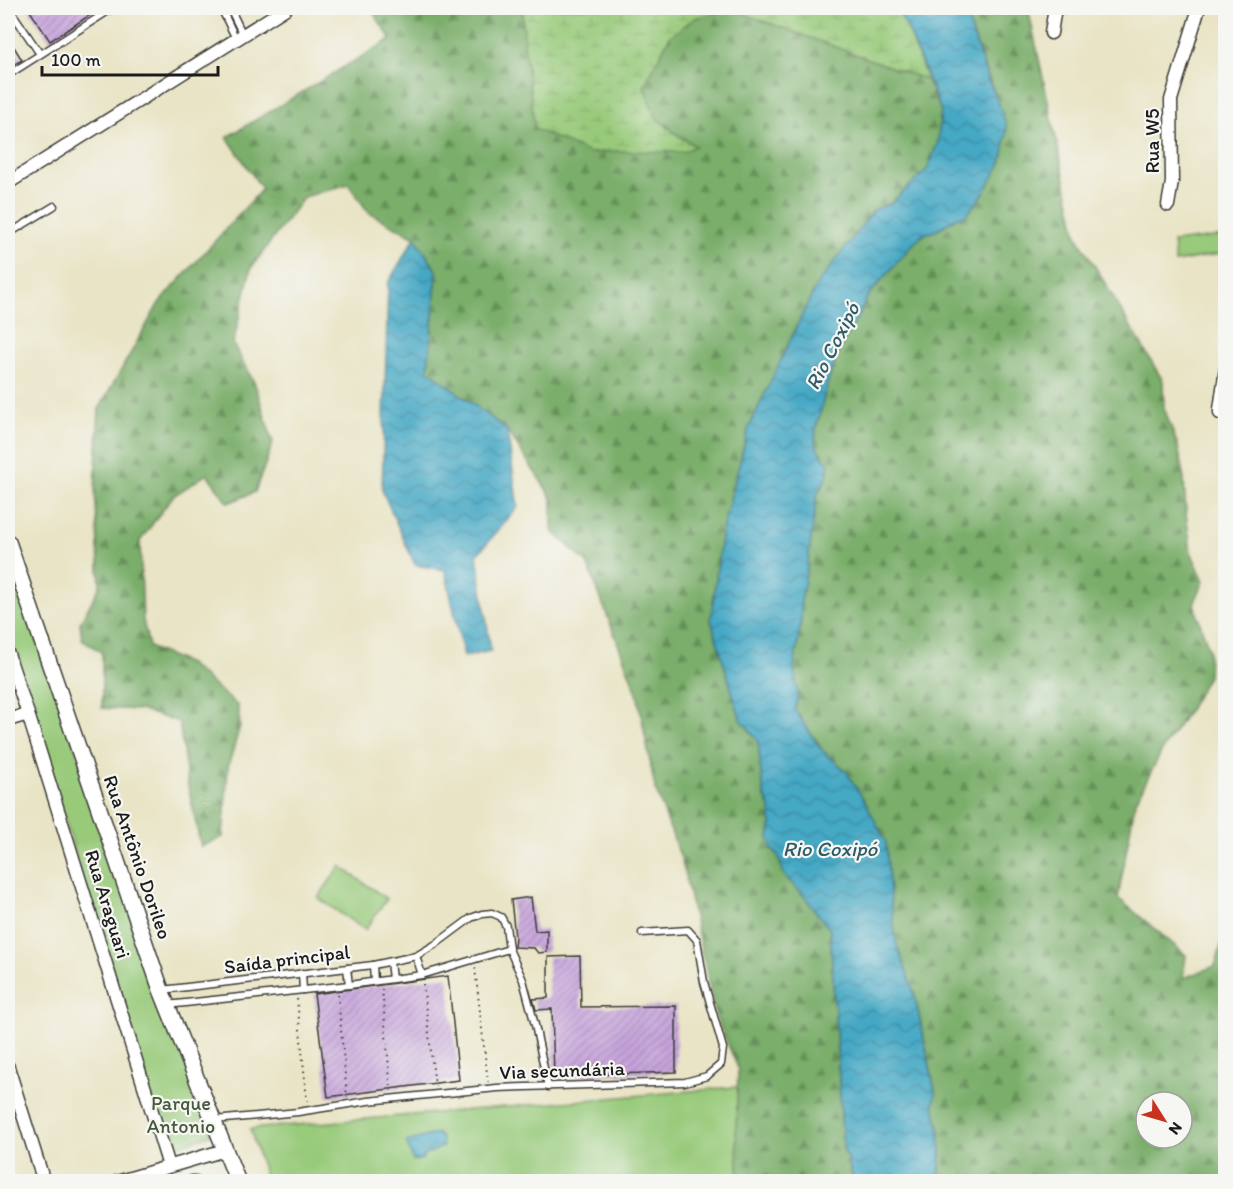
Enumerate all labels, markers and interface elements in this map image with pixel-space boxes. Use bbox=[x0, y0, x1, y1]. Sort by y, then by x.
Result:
scale bar bbox=[42, 39, 218, 77]
text: 100 m bbox=[51, 49, 101, 71]
street label: Rua W5 bbox=[1140, 108, 1164, 174]
water label: Rio Coxipó bbox=[799, 297, 865, 394]
street label: Rua Antônio Dorileo bbox=[99, 772, 177, 942]
water label: Rio Coxipó bbox=[783, 836, 878, 861]
street label: Rua Araguari bbox=[80, 847, 136, 961]
street label: Saída principal bbox=[223, 939, 352, 979]
street label: Via secundária bbox=[499, 1056, 626, 1084]
north arrow bbox=[1134, 1090, 1194, 1150]
park label: Parque Antonio bbox=[147, 1091, 215, 1138]
text: N bbox=[1165, 1119, 1186, 1139]

